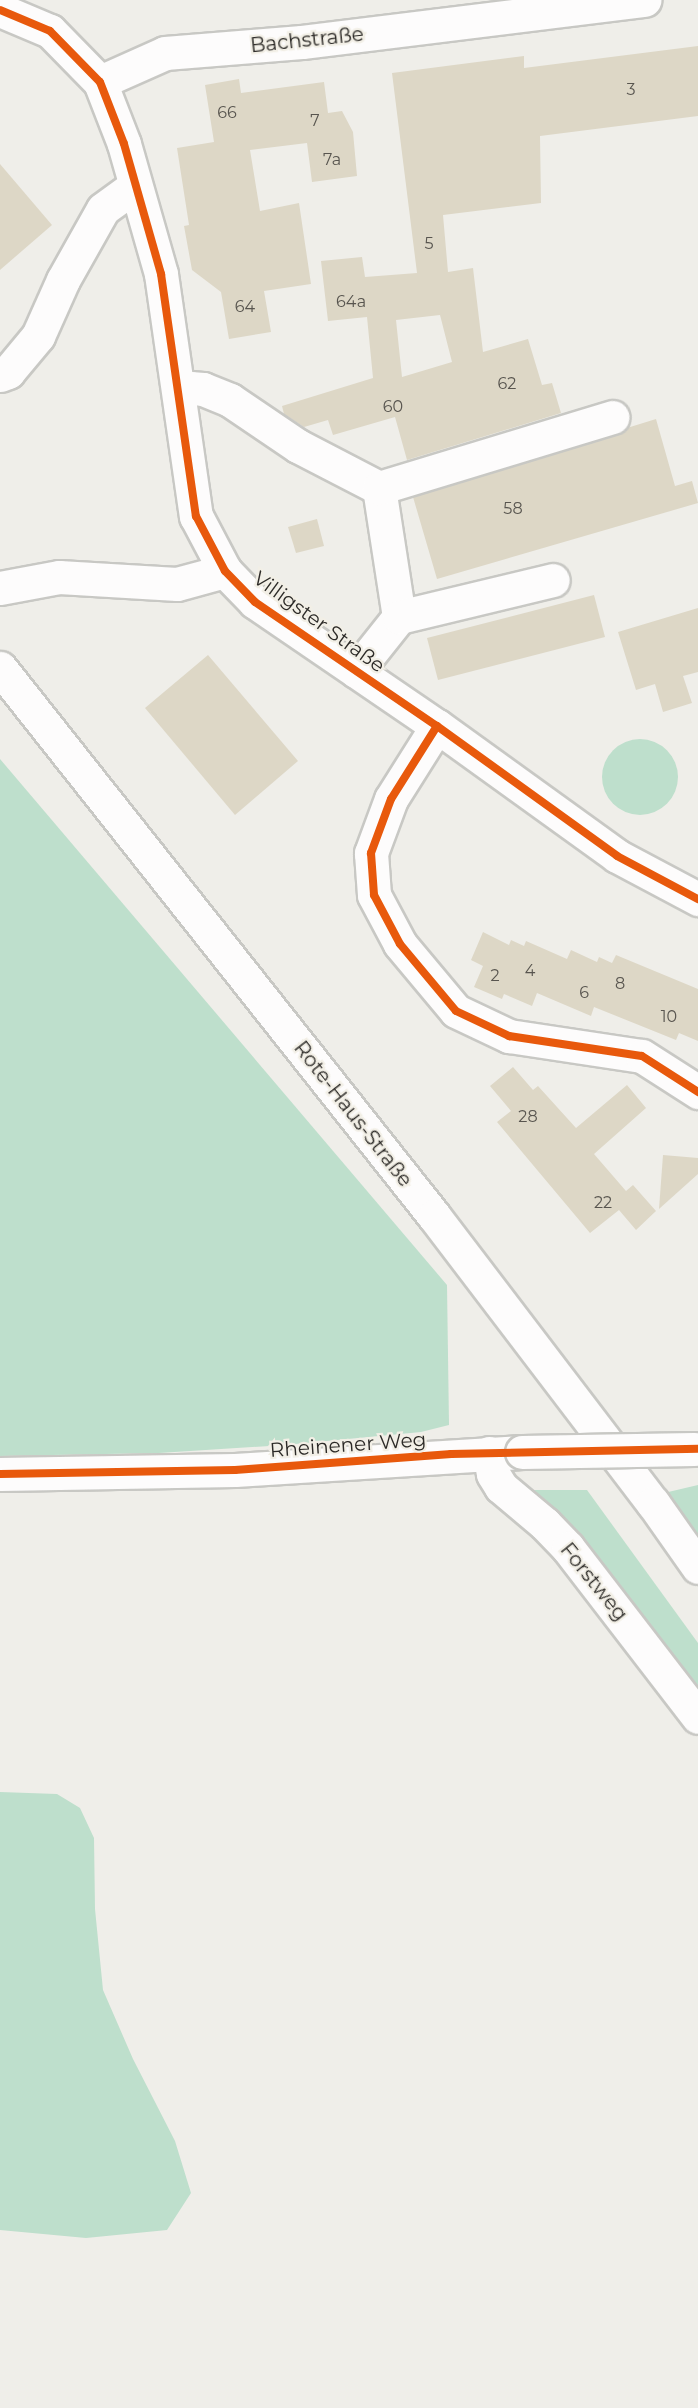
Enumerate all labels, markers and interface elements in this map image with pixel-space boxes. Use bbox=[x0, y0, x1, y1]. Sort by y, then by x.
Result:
street label: Bachstraße bbox=[249, 22, 365, 58]
house number: 3 bbox=[626, 80, 636, 100]
house number: 66 bbox=[217, 103, 237, 123]
house number: 7 bbox=[310, 111, 320, 131]
house number: 7a bbox=[323, 150, 341, 170]
house number: 5 bbox=[424, 234, 434, 254]
house number: 64a bbox=[336, 292, 366, 312]
house number: 64 bbox=[235, 297, 255, 317]
house number: 62 bbox=[498, 374, 516, 394]
house number: 60 bbox=[383, 397, 403, 417]
house number: 58 bbox=[503, 499, 523, 519]
street label: Villigster Straße bbox=[249, 566, 389, 678]
house number: 4 bbox=[525, 961, 535, 981]
house number: 2 bbox=[490, 966, 500, 986]
house number: 8 bbox=[615, 974, 625, 994]
house number: 6 bbox=[579, 983, 589, 1003]
house number: 10 bbox=[661, 1007, 677, 1027]
street label: Rote-Haus-Straße bbox=[289, 1036, 417, 1192]
house number: 28 bbox=[518, 1107, 538, 1127]
house number: 22 bbox=[594, 1193, 612, 1213]
street label: Rheinener Weg bbox=[269, 1428, 427, 1462]
street label: Forstweg bbox=[555, 1538, 633, 1626]

